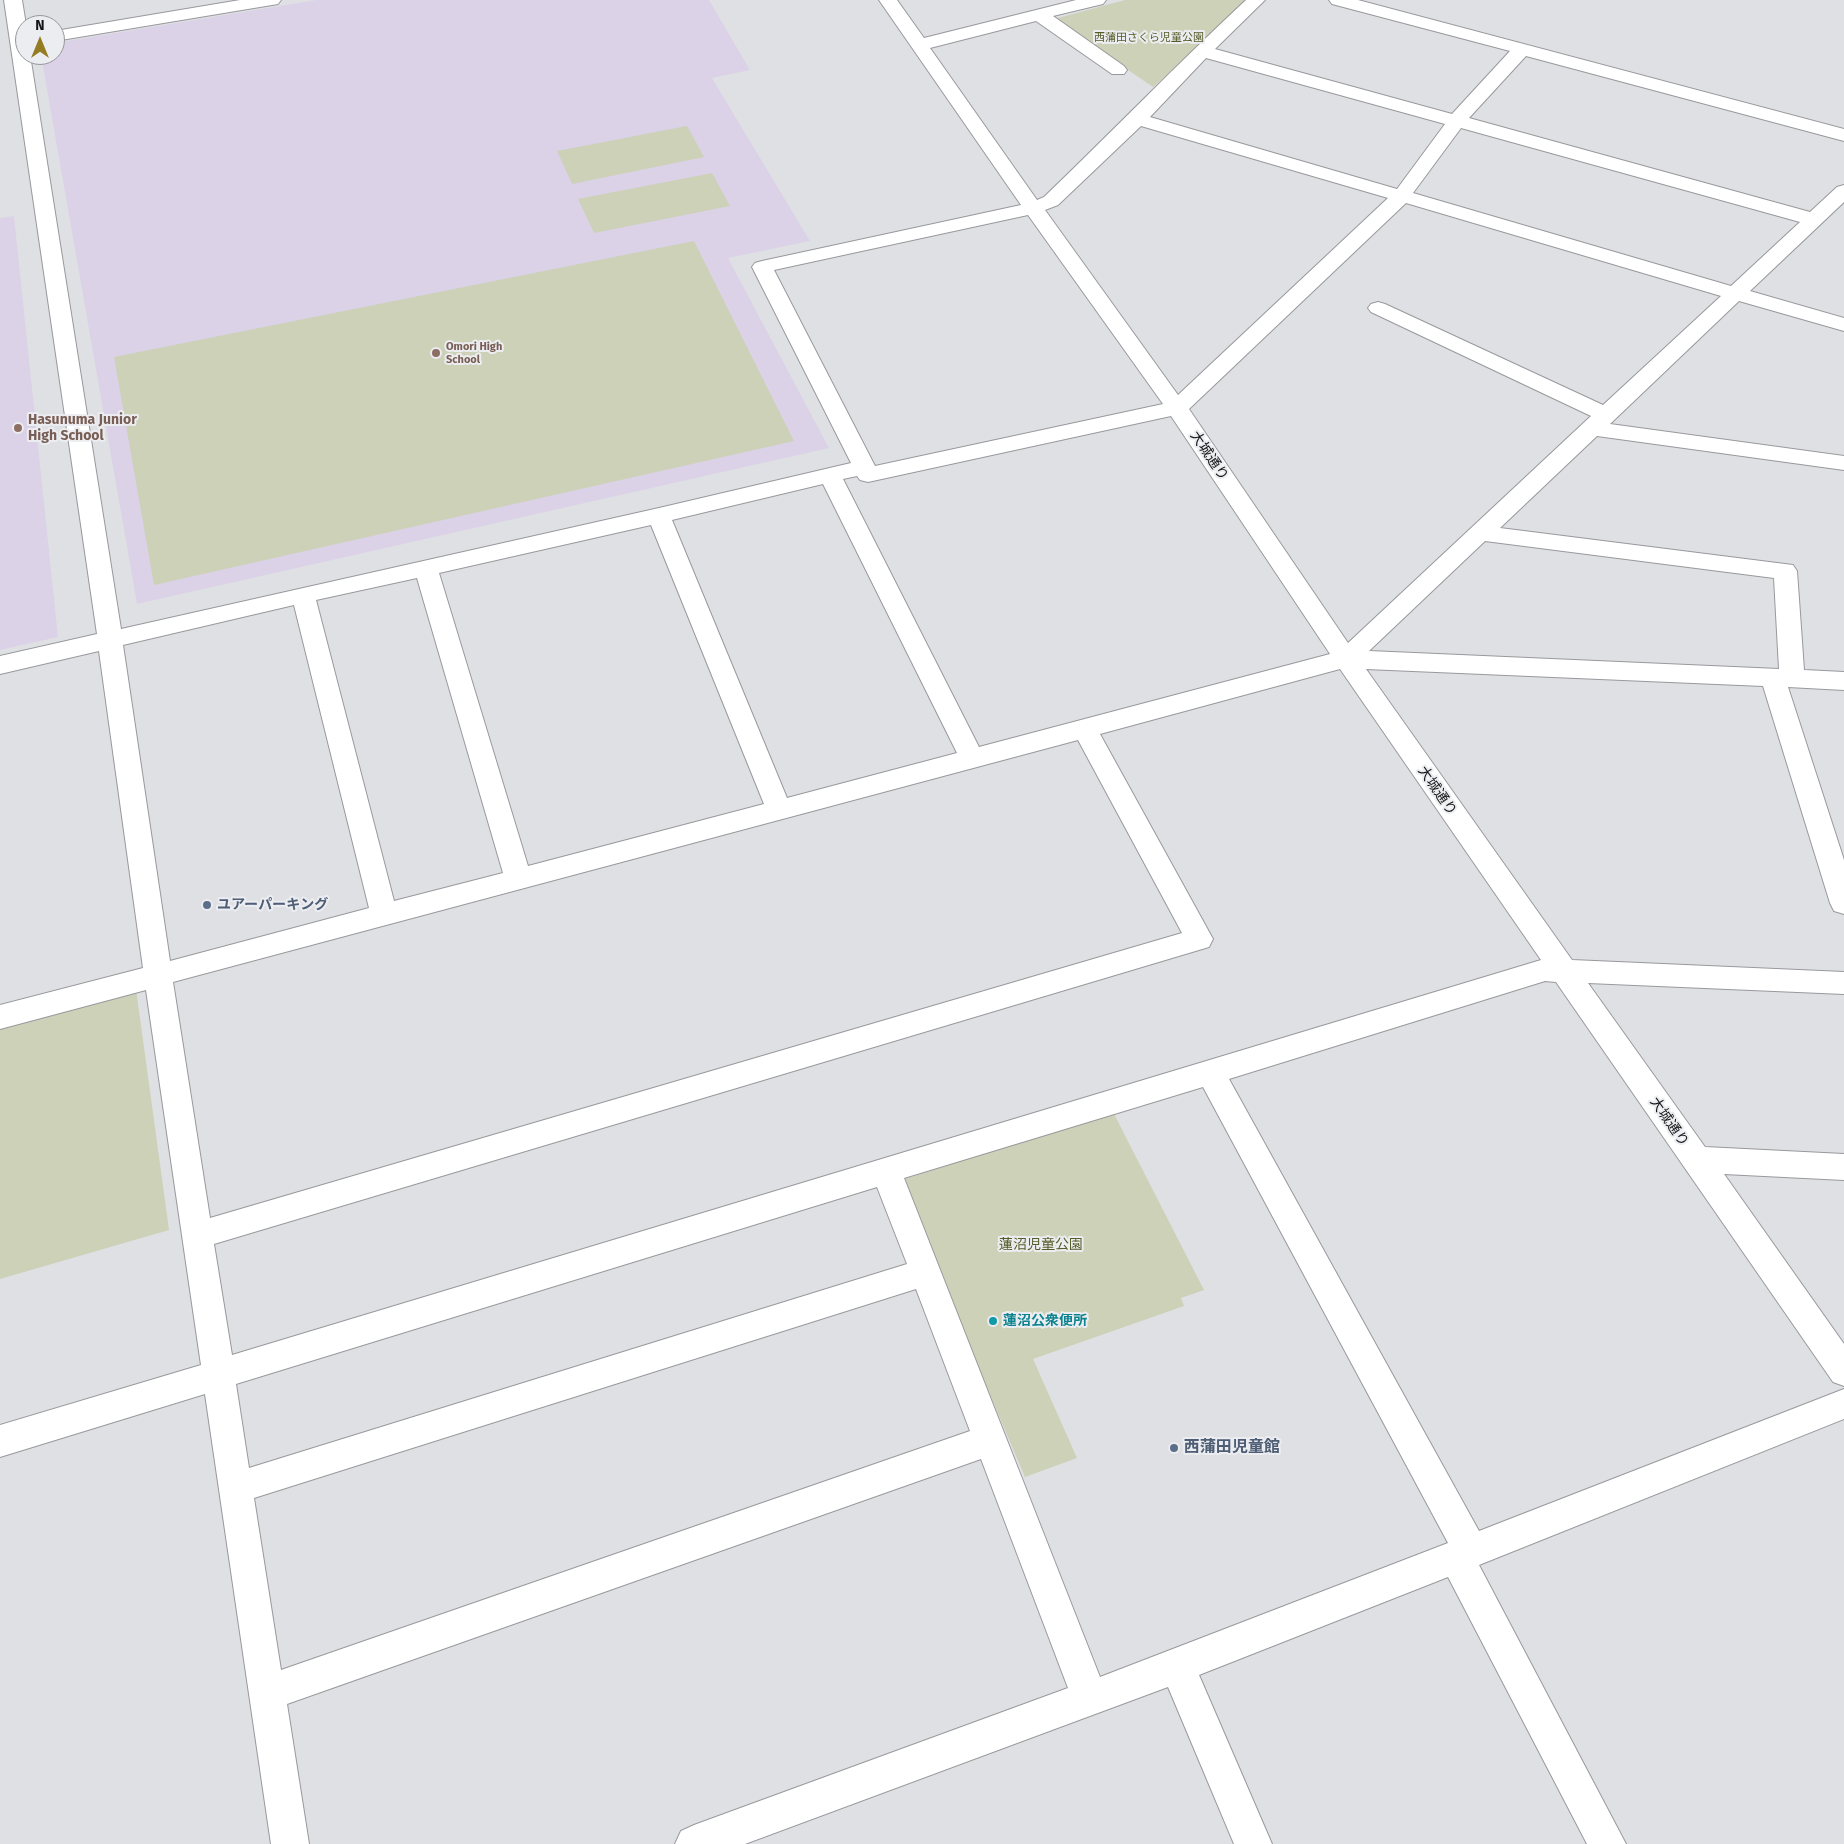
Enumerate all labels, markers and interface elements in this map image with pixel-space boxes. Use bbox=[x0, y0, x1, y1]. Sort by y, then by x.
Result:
north arrow bbox=[15, 15, 65, 65]
text: N bbox=[35, 17, 45, 34]
park label: 西蒲田さくら児童公園 bbox=[1094, 31, 1204, 45]
place label: Omori High School bbox=[446, 340, 502, 366]
marker: Omori High School bbox=[430, 347, 442, 359]
place label: Hasunuma Junior High School bbox=[28, 412, 137, 444]
marker: Hasunuma Junior High School bbox=[12, 422, 24, 434]
street label: 大城通り bbox=[1186, 428, 1232, 484]
street label: 大城通り bbox=[1414, 763, 1460, 819]
place label: ユアーパーキング bbox=[217, 897, 328, 913]
marker: ユアーパーキング bbox=[201, 899, 213, 911]
street label: 大城通り bbox=[1646, 1094, 1692, 1150]
park label: 蓮沼児童公園 bbox=[999, 1237, 1083, 1253]
place label: 蓮沼公衆便所 bbox=[1003, 1313, 1087, 1329]
marker: 蓮沼公衆便所 bbox=[987, 1315, 999, 1327]
place label: 西蒲田児童館 bbox=[1184, 1438, 1280, 1458]
marker: 西蒲田児童館 bbox=[1168, 1442, 1180, 1454]

